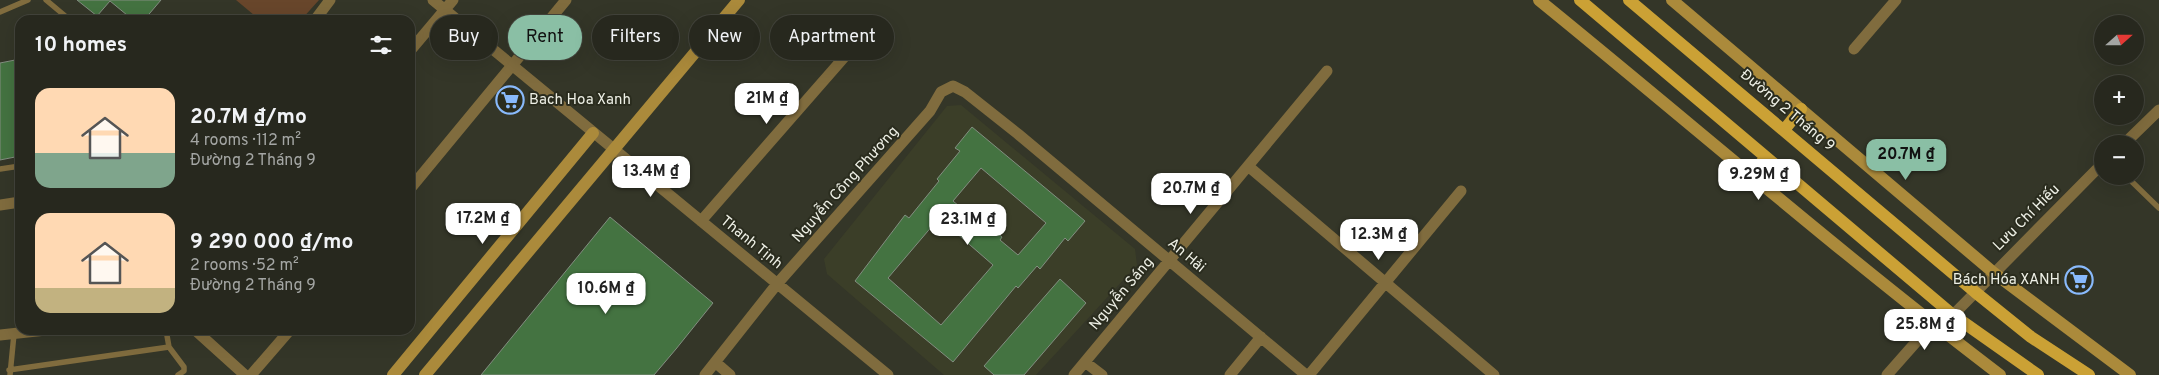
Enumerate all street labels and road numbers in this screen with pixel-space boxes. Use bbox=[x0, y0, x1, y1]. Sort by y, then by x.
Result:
street label: Đường 2 Tháng 9 bbox=[1736, 66, 1838, 156]
street label: Nguyễn Công Phương bbox=[787, 122, 903, 247]
street label: Lưu Chí Hiếu bbox=[1989, 180, 2064, 255]
street label: Thanh Tịnh bbox=[716, 212, 786, 274]
street label: An Hải bbox=[1163, 235, 1209, 277]
street label: Nguyễn Sáng bbox=[1084, 252, 1158, 335]

